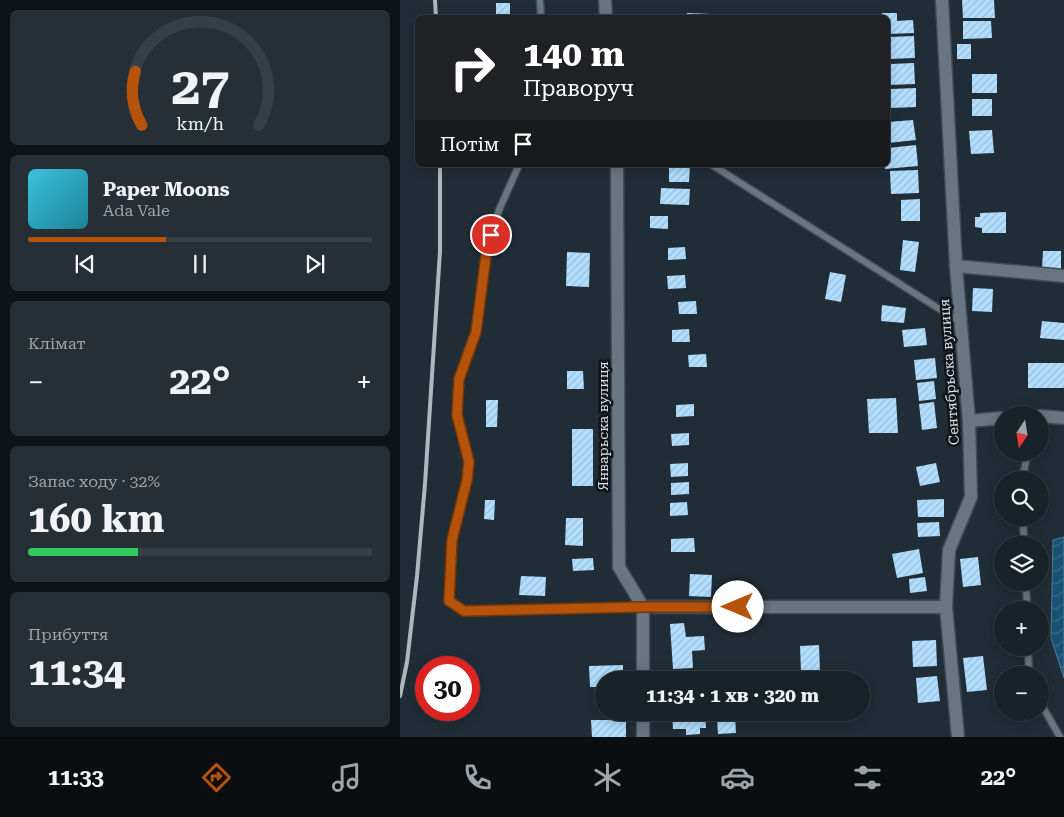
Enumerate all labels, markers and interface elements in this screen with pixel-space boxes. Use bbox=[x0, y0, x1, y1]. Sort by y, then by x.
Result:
text: 140 m bbox=[523, 34, 624, 75]
icon: right bbox=[440, 35, 505, 100]
text: 27 bbox=[171, 56, 229, 117]
text: Праворуч bbox=[523, 76, 634, 101]
text: km/h bbox=[176, 113, 224, 134]
icon: arrive bbox=[509, 130, 537, 158]
text: Потім bbox=[440, 133, 499, 156]
text: Paper Moons bbox=[103, 178, 230, 201]
text: Ada Vale bbox=[103, 201, 170, 220]
pin bbox=[470, 214, 512, 256]
icon: arrive bbox=[477, 221, 505, 249]
icon: previous bbox=[71, 250, 99, 278]
icon: pause bbox=[186, 250, 214, 278]
icon: next bbox=[301, 250, 329, 278]
street label: Сентябрьска вулиця bbox=[936, 298, 962, 446]
text: Клімат bbox=[28, 334, 86, 353]
text: 22° bbox=[169, 359, 231, 403]
street label: Январьска вулиця bbox=[595, 361, 611, 491]
text: − bbox=[28, 366, 44, 399]
text: + bbox=[356, 366, 372, 399]
north arrow bbox=[994, 406, 1049, 461]
map controls bbox=[994, 406, 1049, 721]
button: search bbox=[994, 471, 1049, 526]
text: Запас ходу · 32% bbox=[28, 472, 160, 491]
text: 160 km bbox=[28, 497, 164, 541]
button: layers bbox=[994, 536, 1049, 591]
position arrow bbox=[711, 580, 763, 632]
button: + bbox=[994, 601, 1049, 656]
text: Прибуття bbox=[28, 625, 108, 644]
text: 11:34 bbox=[28, 650, 125, 694]
speed limit sign: 30 bbox=[415, 656, 480, 721]
button: − bbox=[994, 666, 1049, 721]
text: 11:34 · 1 хв · 320 m bbox=[646, 684, 819, 707]
icon: directions bbox=[199, 760, 234, 795]
icon: music bbox=[329, 760, 364, 795]
icon: phone bbox=[460, 760, 495, 795]
icon: climate bbox=[590, 760, 625, 795]
icon: car bbox=[720, 760, 755, 795]
icon: filters bbox=[850, 760, 885, 795]
text: 11:33 bbox=[48, 765, 104, 790]
text: 22° bbox=[981, 765, 1016, 790]

